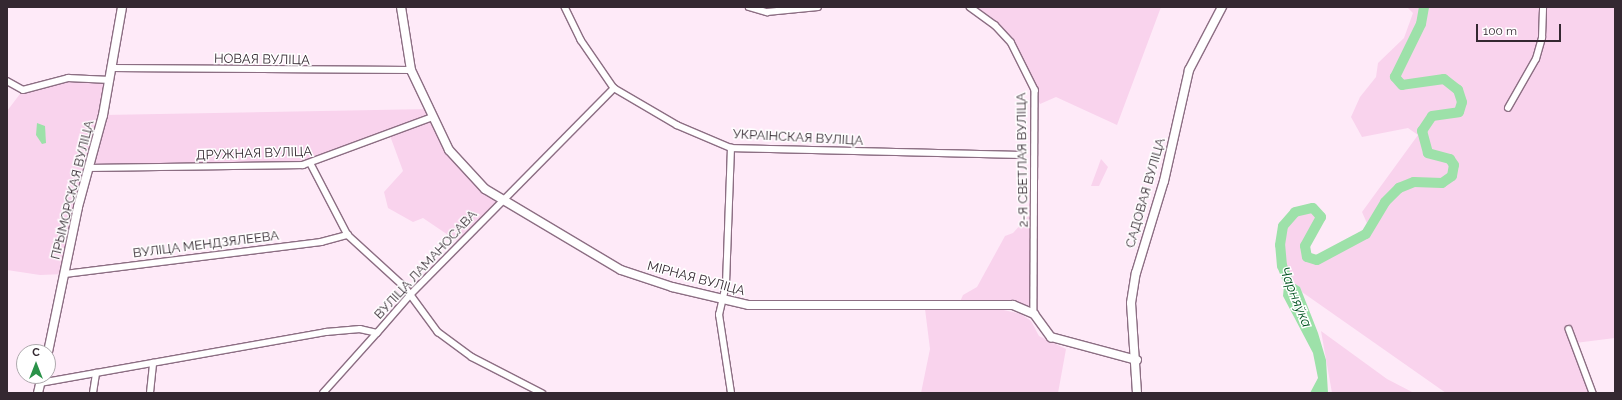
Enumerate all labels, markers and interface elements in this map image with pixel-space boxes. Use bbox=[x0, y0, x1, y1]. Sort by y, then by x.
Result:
scale bar bbox=[1478, 16, 1563, 42]
text: 100 m bbox=[1483, 24, 1517, 38]
street label: НОВАЯ ВУЛІЦА bbox=[214, 51, 310, 69]
street label: 2-Я СВЕТЛАЯ ВУЛІЦА bbox=[1014, 92, 1032, 228]
street label: ПРЫМОРСКАЯ ВУЛІЦА bbox=[48, 119, 98, 261]
street label: УКРАІНСКАЯ ВУЛІЦА bbox=[732, 127, 864, 149]
street label: САДОВАЯ ВУЛІЦА bbox=[1123, 136, 1169, 250]
street label: ДРУЖНАЯ ВУЛІЦА bbox=[196, 144, 312, 164]
street label: ВУЛІЦА ЛАМАНОСАВА bbox=[371, 207, 481, 323]
street label: ВУЛІЦА МЕНДЗЯЛЕЕВА bbox=[132, 228, 280, 262]
street label: МІРНАЯ ВУЛІЦА bbox=[646, 258, 746, 300]
water label: Чарняўка bbox=[1276, 264, 1316, 330]
north arrow bbox=[16, 344, 56, 384]
text: С bbox=[32, 346, 40, 359]

